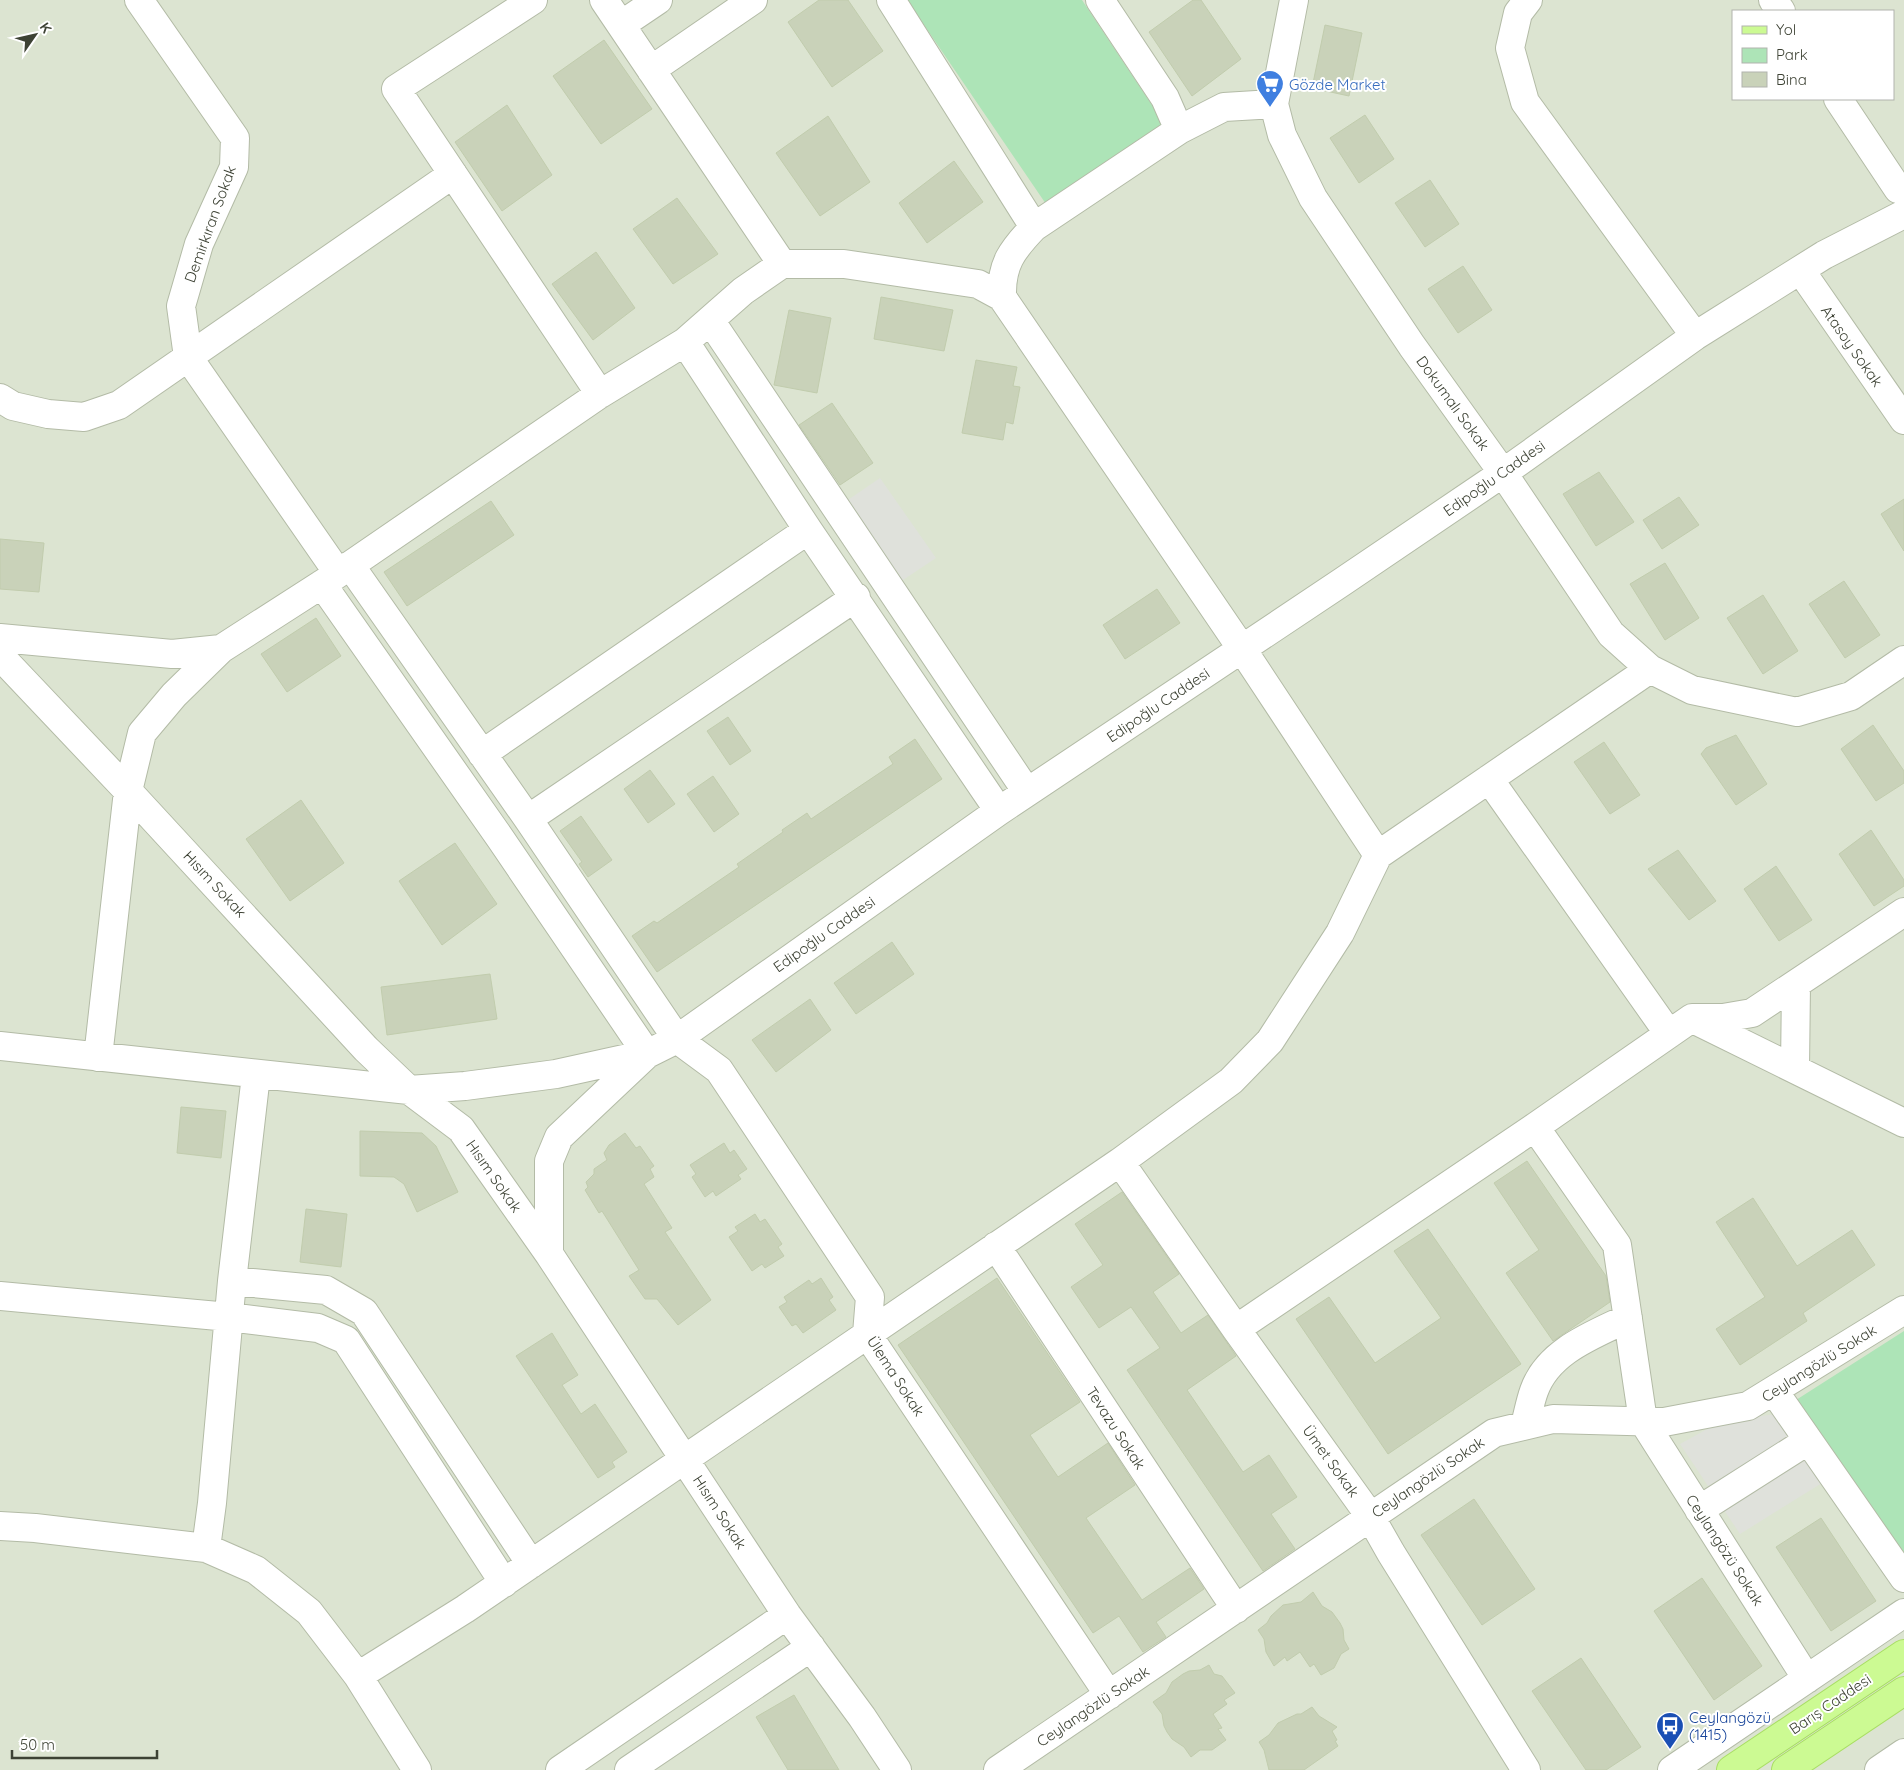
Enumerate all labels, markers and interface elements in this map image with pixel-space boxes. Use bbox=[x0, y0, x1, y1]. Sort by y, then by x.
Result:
north arrow bbox=[10, 10, 60, 60]
legend bbox=[1732, 10, 1894, 100]
text: K bbox=[36, 19, 56, 37]
text: Yol bbox=[1776, 20, 1796, 39]
text: Park bbox=[1776, 45, 1808, 64]
supermarket icon: Gözde Market bbox=[1255, 69, 1285, 108]
text: Bina bbox=[1776, 70, 1807, 89]
place label: Gözde Market bbox=[1289, 75, 1386, 94]
street label: Demirkıran Sokak bbox=[180, 163, 240, 285]
street label: Atasoy Sokak bbox=[1817, 302, 1887, 390]
street label: Dokumalı Sokak bbox=[1412, 352, 1494, 454]
street label: Edipoğlu Caddesi bbox=[1439, 436, 1549, 520]
street label: Edipoğlu Caddesi bbox=[1103, 664, 1213, 746]
street label: Hısım Sokak bbox=[179, 847, 251, 921]
street label: Edipoğlu Caddesi bbox=[769, 892, 879, 976]
street label: Hısım Sokak bbox=[462, 1136, 526, 1216]
street label: Ceylangözlü Sokak bbox=[1758, 1320, 1880, 1406]
street label: Ülema Sokak bbox=[863, 1332, 929, 1420]
street label: Tevazu Sokak bbox=[1082, 1383, 1150, 1473]
street label: Ümet Sokak bbox=[1298, 1421, 1364, 1501]
street label: Ceylangözlü Sokak bbox=[1368, 1432, 1488, 1522]
street label: Hısım Sokak bbox=[689, 1471, 751, 1553]
street label: Ceylangözü Sokak bbox=[1682, 1491, 1768, 1609]
street label: Ceylangözlü Sokak bbox=[1033, 1661, 1153, 1751]
street label: Barış Caddesi bbox=[1785, 1670, 1875, 1738]
place label: Ceylangözü (1415) bbox=[1689, 1708, 1771, 1744]
bus stop icon: Ceylangözü (1415) bbox=[1655, 1711, 1685, 1750]
scale bar bbox=[12, 1728, 158, 1760]
text: 50 m bbox=[20, 1735, 55, 1754]

